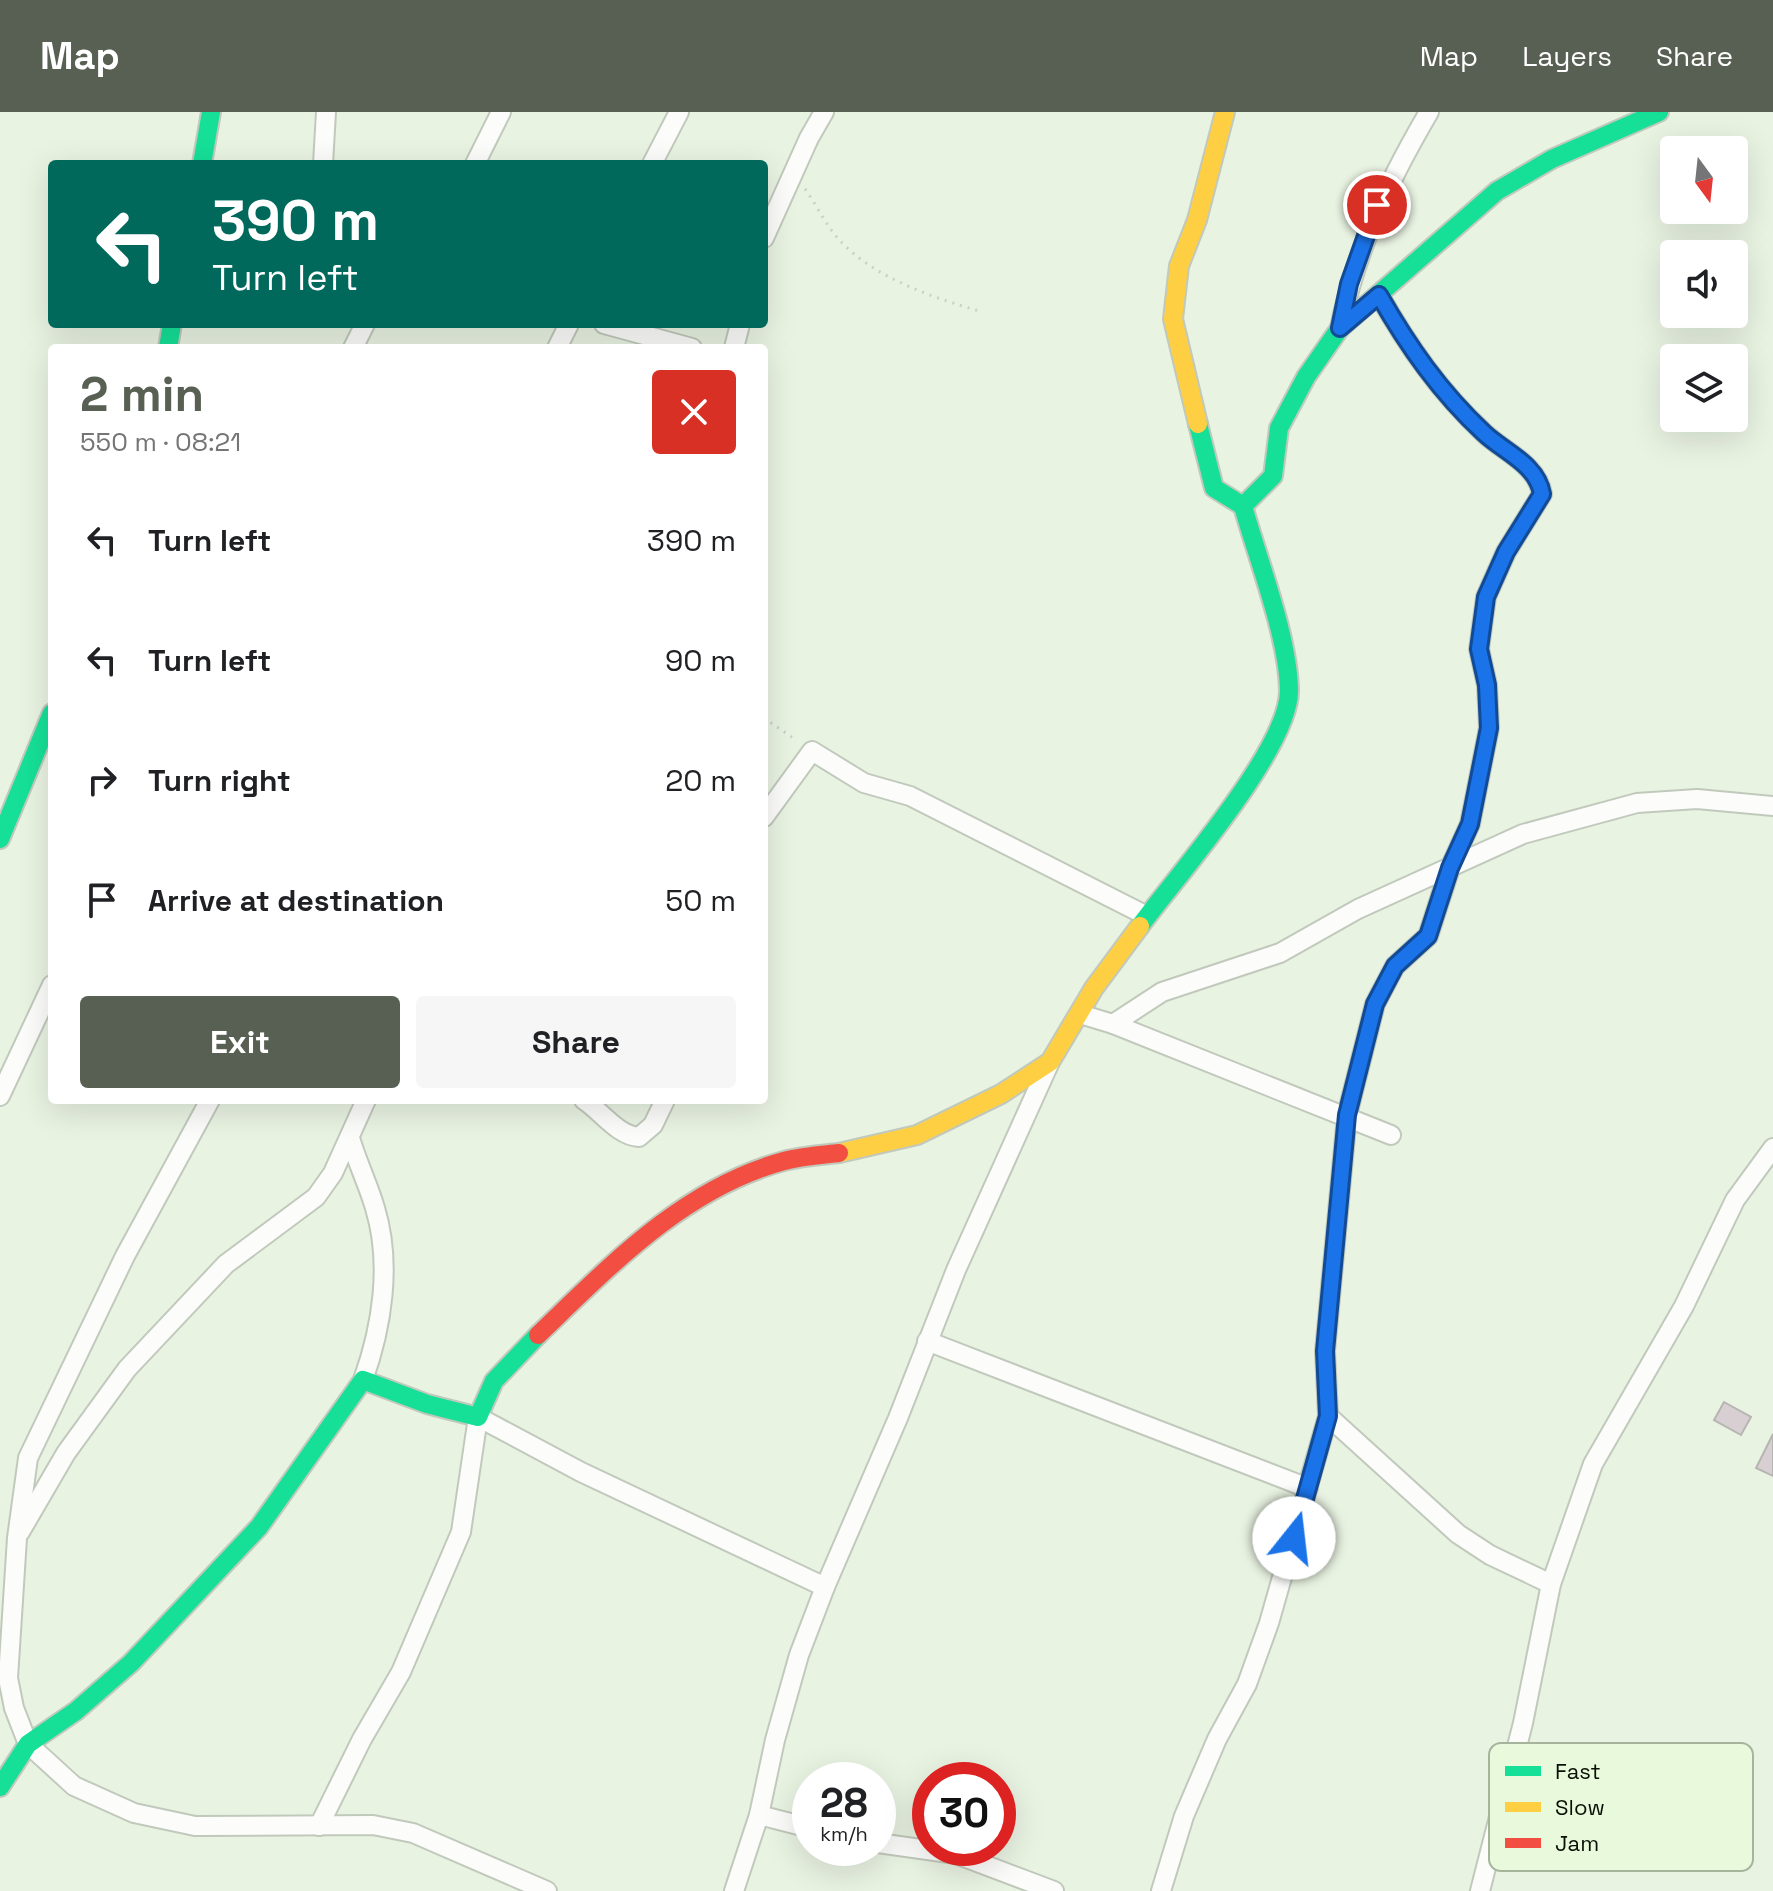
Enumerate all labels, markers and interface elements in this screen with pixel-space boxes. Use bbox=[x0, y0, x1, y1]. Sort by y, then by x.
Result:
text: Map bbox=[40, 32, 120, 80]
text: Map bbox=[1420, 38, 1478, 74]
text: Layers bbox=[1522, 38, 1612, 74]
text: Share bbox=[1656, 38, 1733, 74]
north arrow bbox=[1660, 136, 1748, 224]
map controls bbox=[1660, 136, 1748, 432]
pin bbox=[1343, 171, 1411, 239]
icon: arrive bbox=[1355, 183, 1399, 227]
text: 390 m bbox=[212, 185, 379, 256]
icon: left bbox=[80, 192, 184, 296]
button: sound bbox=[1660, 240, 1748, 328]
text: Turn left bbox=[212, 255, 359, 301]
button: layers bbox=[1660, 344, 1748, 432]
text: 2 min bbox=[80, 364, 204, 425]
button: close bbox=[652, 370, 736, 454]
text: 550 m · 08:21 bbox=[80, 425, 241, 459]
icon: left bbox=[80, 518, 124, 562]
text: Turn left bbox=[148, 521, 271, 560]
text: 390 m bbox=[647, 521, 736, 560]
icon: left bbox=[80, 638, 124, 682]
text: Turn left bbox=[148, 641, 271, 680]
text: 90 m bbox=[665, 641, 736, 680]
icon: right bbox=[80, 758, 124, 802]
text: Turn right bbox=[148, 761, 291, 800]
text: 20 m bbox=[665, 761, 736, 800]
icon: arrive bbox=[80, 878, 124, 922]
text: Arrive at destination bbox=[148, 881, 444, 920]
text: 50 m bbox=[665, 881, 736, 920]
button: Exit bbox=[80, 996, 400, 1088]
button: Share bbox=[416, 996, 736, 1088]
position arrow bbox=[1252, 1496, 1336, 1580]
legend bbox=[1489, 1743, 1753, 1871]
text: Fast bbox=[1555, 1757, 1601, 1785]
speed limit sign: 30 bbox=[912, 1762, 1016, 1866]
text: 28 bbox=[820, 1778, 868, 1829]
text: Slow bbox=[1555, 1793, 1605, 1821]
text: km/h bbox=[820, 1821, 868, 1847]
text: Jam bbox=[1555, 1829, 1599, 1857]

